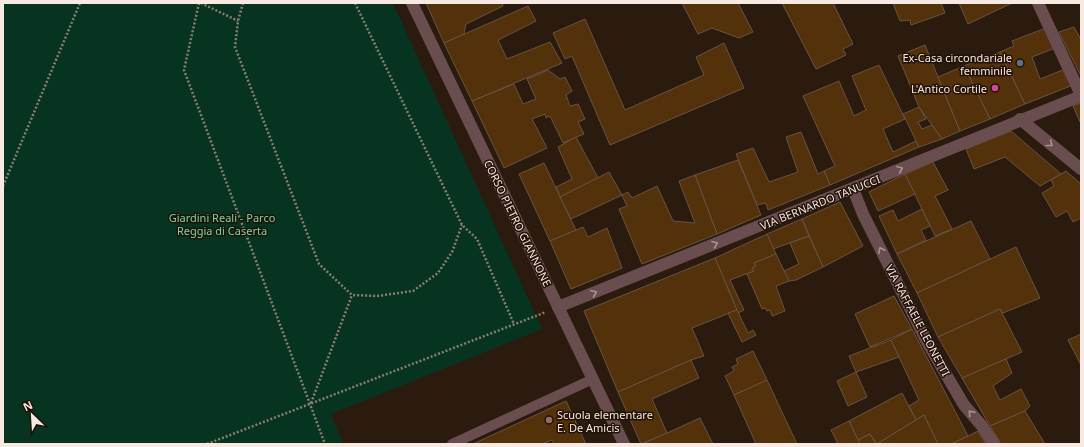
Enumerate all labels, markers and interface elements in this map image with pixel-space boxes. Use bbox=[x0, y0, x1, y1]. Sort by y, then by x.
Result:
place label: Ex-Casa circondariale femminile bbox=[902, 50, 1012, 78]
marker: Ex-Casa circondariale femminile bbox=[1015, 58, 1025, 68]
place label: L'Antico Cortile bbox=[911, 81, 987, 96]
marker: L'Antico Cortile bbox=[990, 83, 1000, 93]
one-way arrow bbox=[1045, 139, 1053, 146]
street label: CORSO PIETRO GIANNONE bbox=[481, 157, 555, 289]
one-way arrow bbox=[896, 166, 904, 174]
street label: VIA BERNARDO TANUCCI bbox=[758, 171, 883, 233]
park label: Giardini Reali - Parco Reggia di Caserta bbox=[169, 210, 276, 238]
one-way arrow bbox=[711, 241, 718, 249]
one-way arrow bbox=[878, 247, 886, 255]
street label: VIA RAFFAELE LEONETTI bbox=[882, 262, 954, 379]
one-way arrow bbox=[591, 289, 598, 297]
north arrow bbox=[12, 395, 52, 435]
text: N bbox=[20, 397, 35, 414]
place label: Scuola elementare E. De Amicis bbox=[557, 407, 653, 435]
one-way arrow bbox=[968, 410, 975, 418]
marker: Scuola elementare E. De Amicis bbox=[544, 415, 554, 425]

